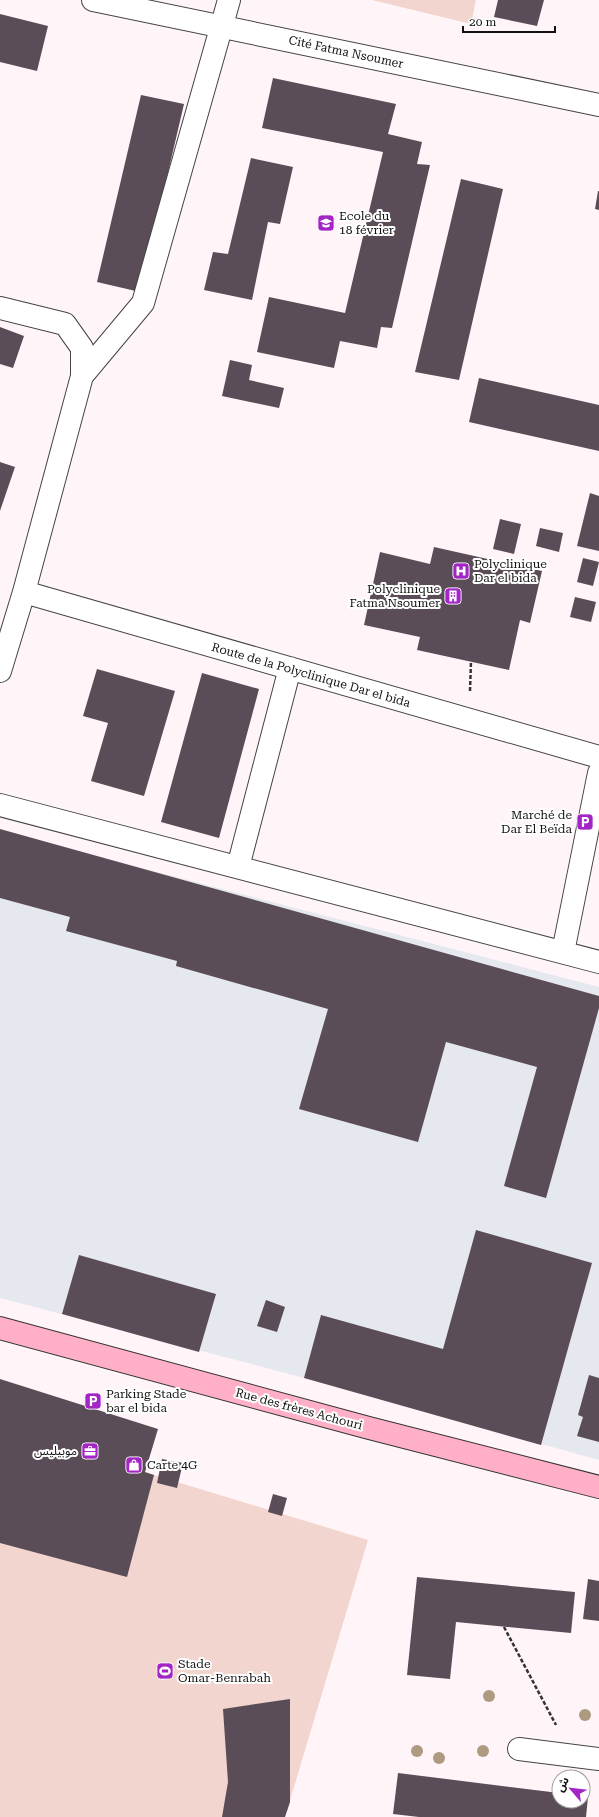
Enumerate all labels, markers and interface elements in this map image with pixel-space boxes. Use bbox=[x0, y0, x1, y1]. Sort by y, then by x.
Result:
scale bar bbox=[463, 8, 555, 34]
text: 20 m bbox=[469, 15, 496, 29]
street label: Cité Fatma Nsoumer bbox=[287, 33, 405, 71]
place label: Ecole du 18 février bbox=[339, 209, 394, 237]
school or university icon: Ecole du 18 février bbox=[316, 213, 336, 233]
place label: Polyclinique Dar el bida bbox=[474, 557, 547, 585]
hospital icon: Polyclinique Dar el bida bbox=[451, 561, 471, 581]
place label: Polyclinique Fatma Nsoumer bbox=[350, 582, 440, 610]
building icon: Polyclinique Fatma Nsoumer bbox=[443, 586, 463, 606]
street label: Route de la Polyclinique Dar el bida bbox=[210, 640, 413, 710]
place label: Marché de Dar El Beïda bbox=[501, 808, 572, 836]
parking icon: Marché de Dar El Beïda bbox=[575, 812, 595, 832]
street label: Rue des frères Achouri bbox=[234, 1385, 364, 1433]
place label: Parking Stade bar el bida bbox=[106, 1387, 187, 1415]
parking icon: Parking Stade bar el bida bbox=[83, 1391, 103, 1411]
office icon: موبيليس bbox=[80, 1441, 100, 1461]
place label: موبيليس bbox=[34, 1444, 77, 1458]
shop icon: Carte 4G bbox=[124, 1455, 144, 1475]
place label: Carte 4G bbox=[147, 1458, 198, 1472]
place label: Stade Omar-Benrabah bbox=[178, 1657, 271, 1685]
sports icon: Stade Omar-Benrabah bbox=[155, 1661, 175, 1681]
north arrow bbox=[551, 1769, 591, 1809]
text: ش bbox=[553, 1775, 572, 1794]

